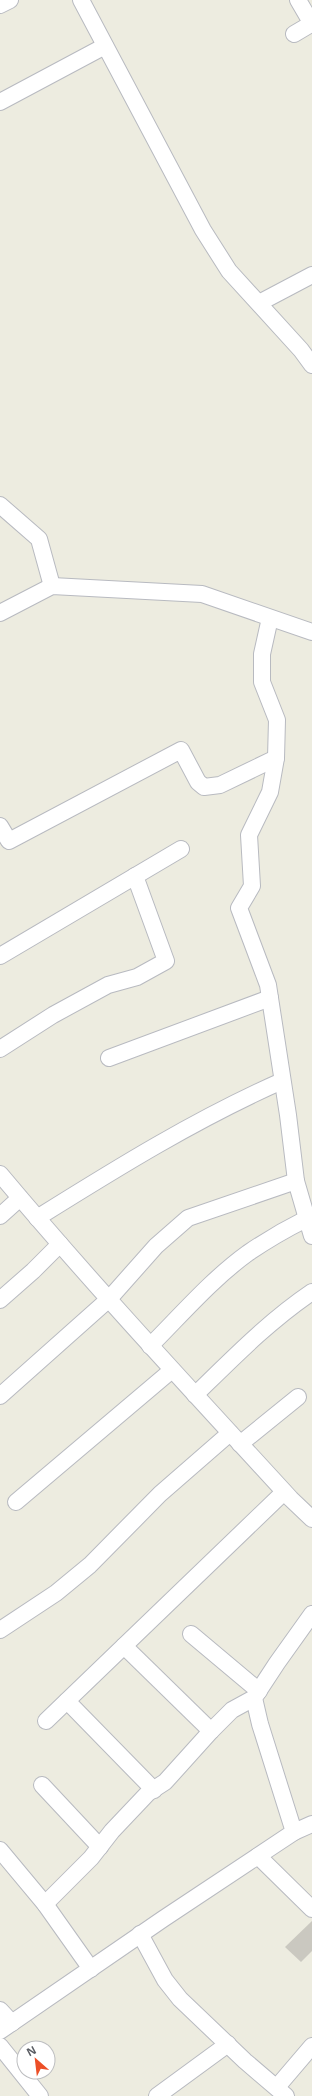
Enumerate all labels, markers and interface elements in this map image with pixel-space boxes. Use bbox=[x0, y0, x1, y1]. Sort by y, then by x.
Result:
north arrow bbox=[16, 2040, 56, 2080]
text: N bbox=[24, 2042, 39, 2059]

